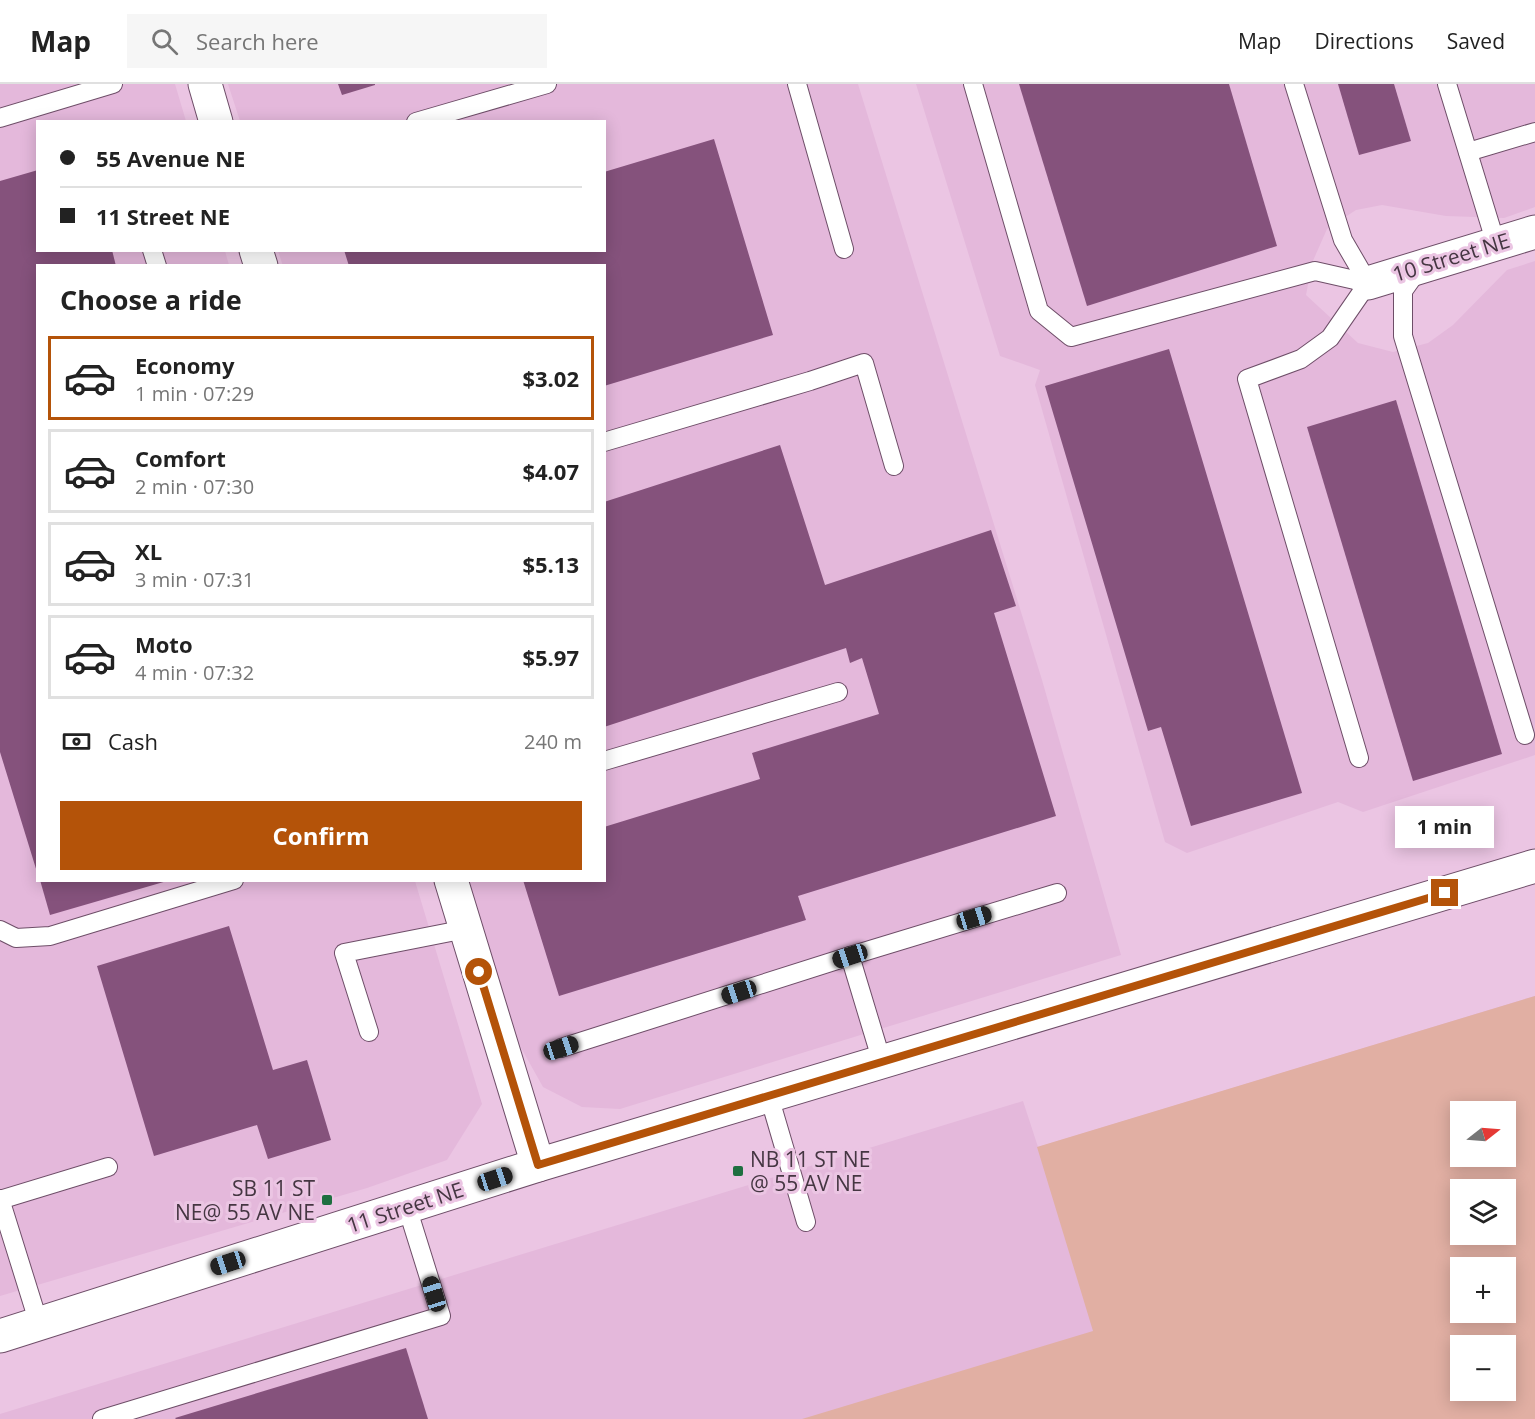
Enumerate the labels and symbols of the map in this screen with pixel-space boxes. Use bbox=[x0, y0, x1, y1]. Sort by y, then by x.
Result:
street label: 10 Street NE bbox=[1389, 226, 1513, 288]
callout: 1 min bbox=[1396, 806, 1494, 848]
route end bbox=[1431, 879, 1458, 906]
car bbox=[954, 904, 994, 932]
car bbox=[830, 942, 870, 970]
route start bbox=[465, 958, 492, 985]
car bbox=[719, 978, 759, 1006]
car bbox=[541, 1034, 581, 1062]
north arrow bbox=[1450, 1101, 1516, 1167]
place label: NB 11 ST NE @ 55 AV NE bbox=[750, 1145, 870, 1197]
marker: NB 11 ST NE @ 55 AV NE bbox=[731, 1164, 745, 1178]
car bbox=[475, 1165, 515, 1193]
place label: SB 11 ST NE@ 55 AV NE bbox=[175, 1174, 315, 1226]
street label: 11 Street NE bbox=[343, 1175, 467, 1239]
marker: SB 11 ST NE@ 55 AV NE bbox=[320, 1193, 334, 1207]
car bbox=[208, 1249, 248, 1277]
car bbox=[420, 1274, 448, 1314]

